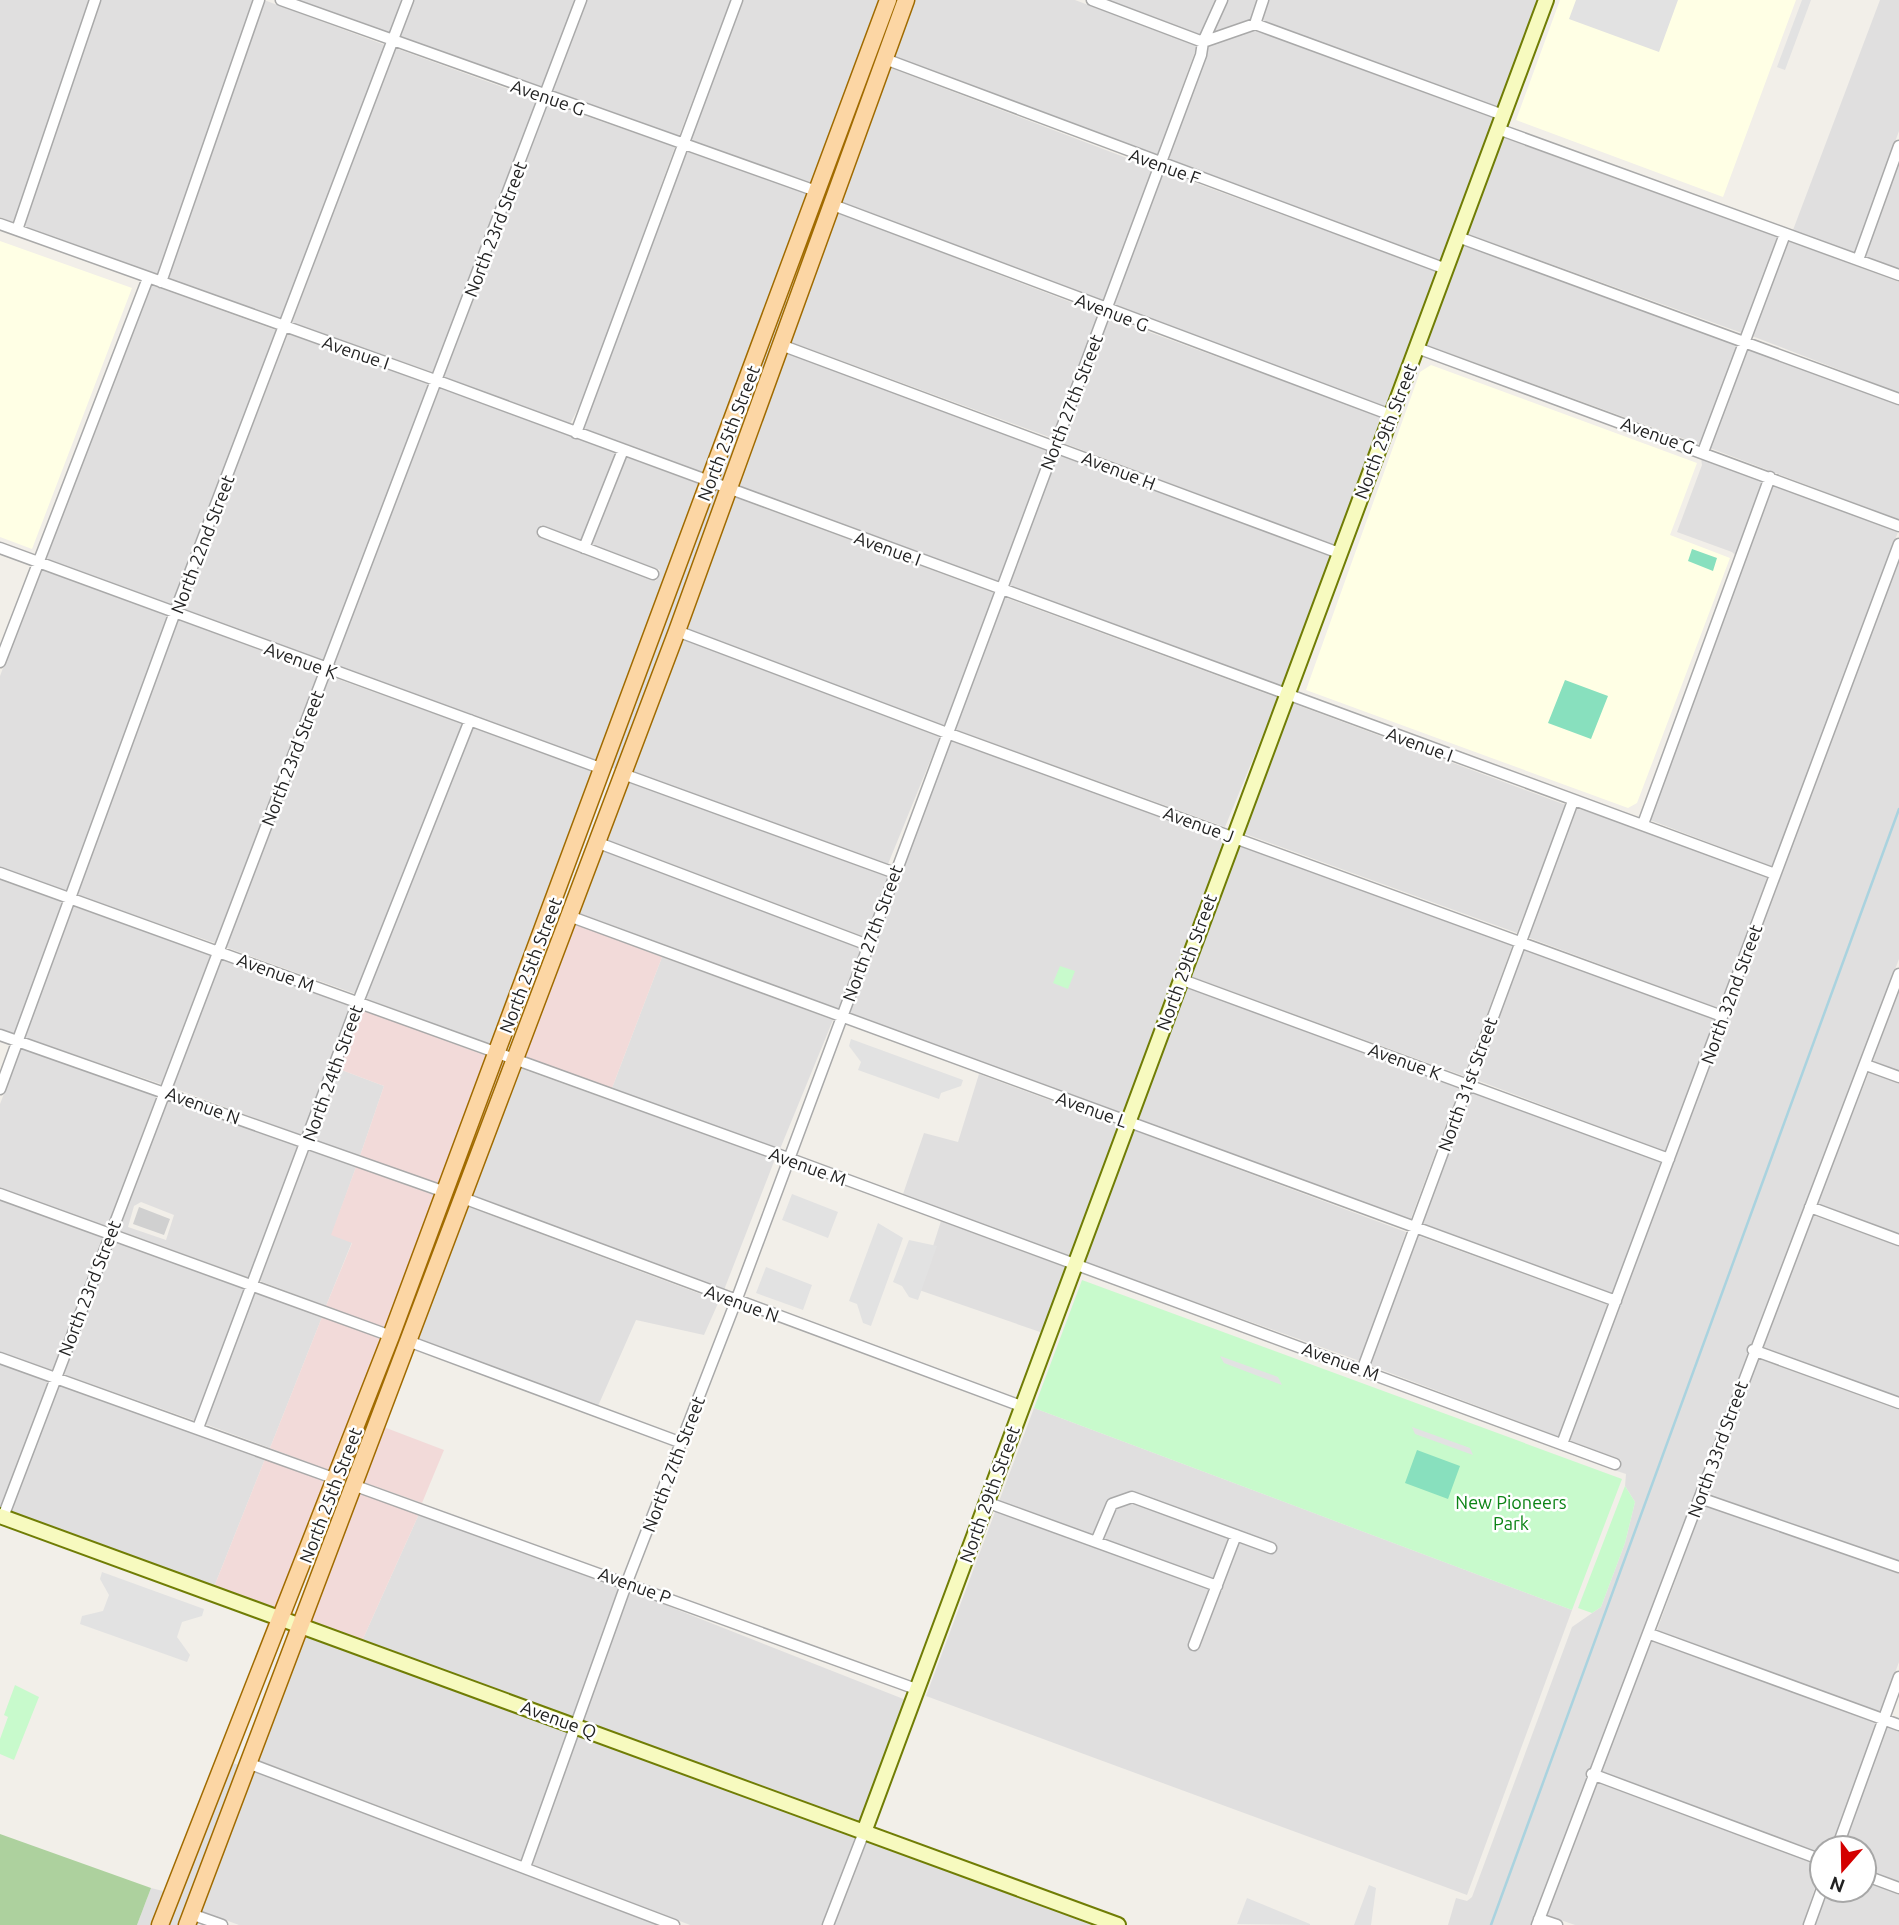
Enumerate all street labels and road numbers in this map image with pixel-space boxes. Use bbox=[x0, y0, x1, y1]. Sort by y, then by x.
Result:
street label: Avenue G bbox=[508, 75, 588, 119]
street label: Avenue F bbox=[1127, 144, 1203, 188]
street label: North 23rd Street bbox=[460, 158, 530, 300]
street label: Avenue G bbox=[1073, 289, 1151, 335]
street label: Avenue I bbox=[320, 331, 392, 373]
street label: North 27th Street bbox=[1036, 331, 1106, 473]
street label: North 29th Street bbox=[1350, 360, 1420, 502]
street label: North 25th Street bbox=[693, 362, 763, 504]
street label: Avenue G bbox=[1619, 412, 1697, 458]
street label: Avenue H bbox=[1079, 447, 1159, 493]
street label: North 22nd Street bbox=[166, 472, 238, 616]
street label: Avenue I bbox=[852, 527, 924, 569]
street label: Avenue K bbox=[262, 638, 340, 682]
street label: North 23rd Street bbox=[257, 687, 327, 829]
street label: Avenue I bbox=[1384, 723, 1456, 765]
street label: Avenue J bbox=[1161, 802, 1237, 846]
street label: North 27th Street bbox=[838, 862, 906, 1004]
street label: North 29th Street bbox=[1152, 891, 1220, 1033]
street label: North 25th Street bbox=[495, 894, 565, 1036]
street label: North 32nd Street bbox=[1696, 921, 1766, 1067]
street label: Avenue M bbox=[235, 949, 317, 995]
street label: North 24th Street bbox=[298, 1002, 366, 1144]
street label: North 31st Street bbox=[1433, 1014, 1501, 1154]
street label: Avenue K bbox=[1366, 1039, 1444, 1083]
street label: Avenue N bbox=[163, 1082, 243, 1128]
street label: Avenue L bbox=[1054, 1087, 1130, 1131]
street label: Avenue M bbox=[767, 1143, 849, 1189]
street label: North 23rd Street bbox=[54, 1217, 124, 1359]
street label: Avenue N bbox=[702, 1280, 782, 1326]
street label: Avenue M bbox=[1300, 1338, 1382, 1384]
street label: North 33rd Street bbox=[1683, 1378, 1751, 1520]
street label: North 27th Street bbox=[638, 1393, 708, 1535]
street label: North 29th Street bbox=[955, 1423, 1023, 1565]
street label: North 25th Street bbox=[295, 1424, 365, 1566]
street label: Avenue P bbox=[596, 1563, 674, 1607]
street label: Avenue Q bbox=[518, 1696, 599, 1743]

